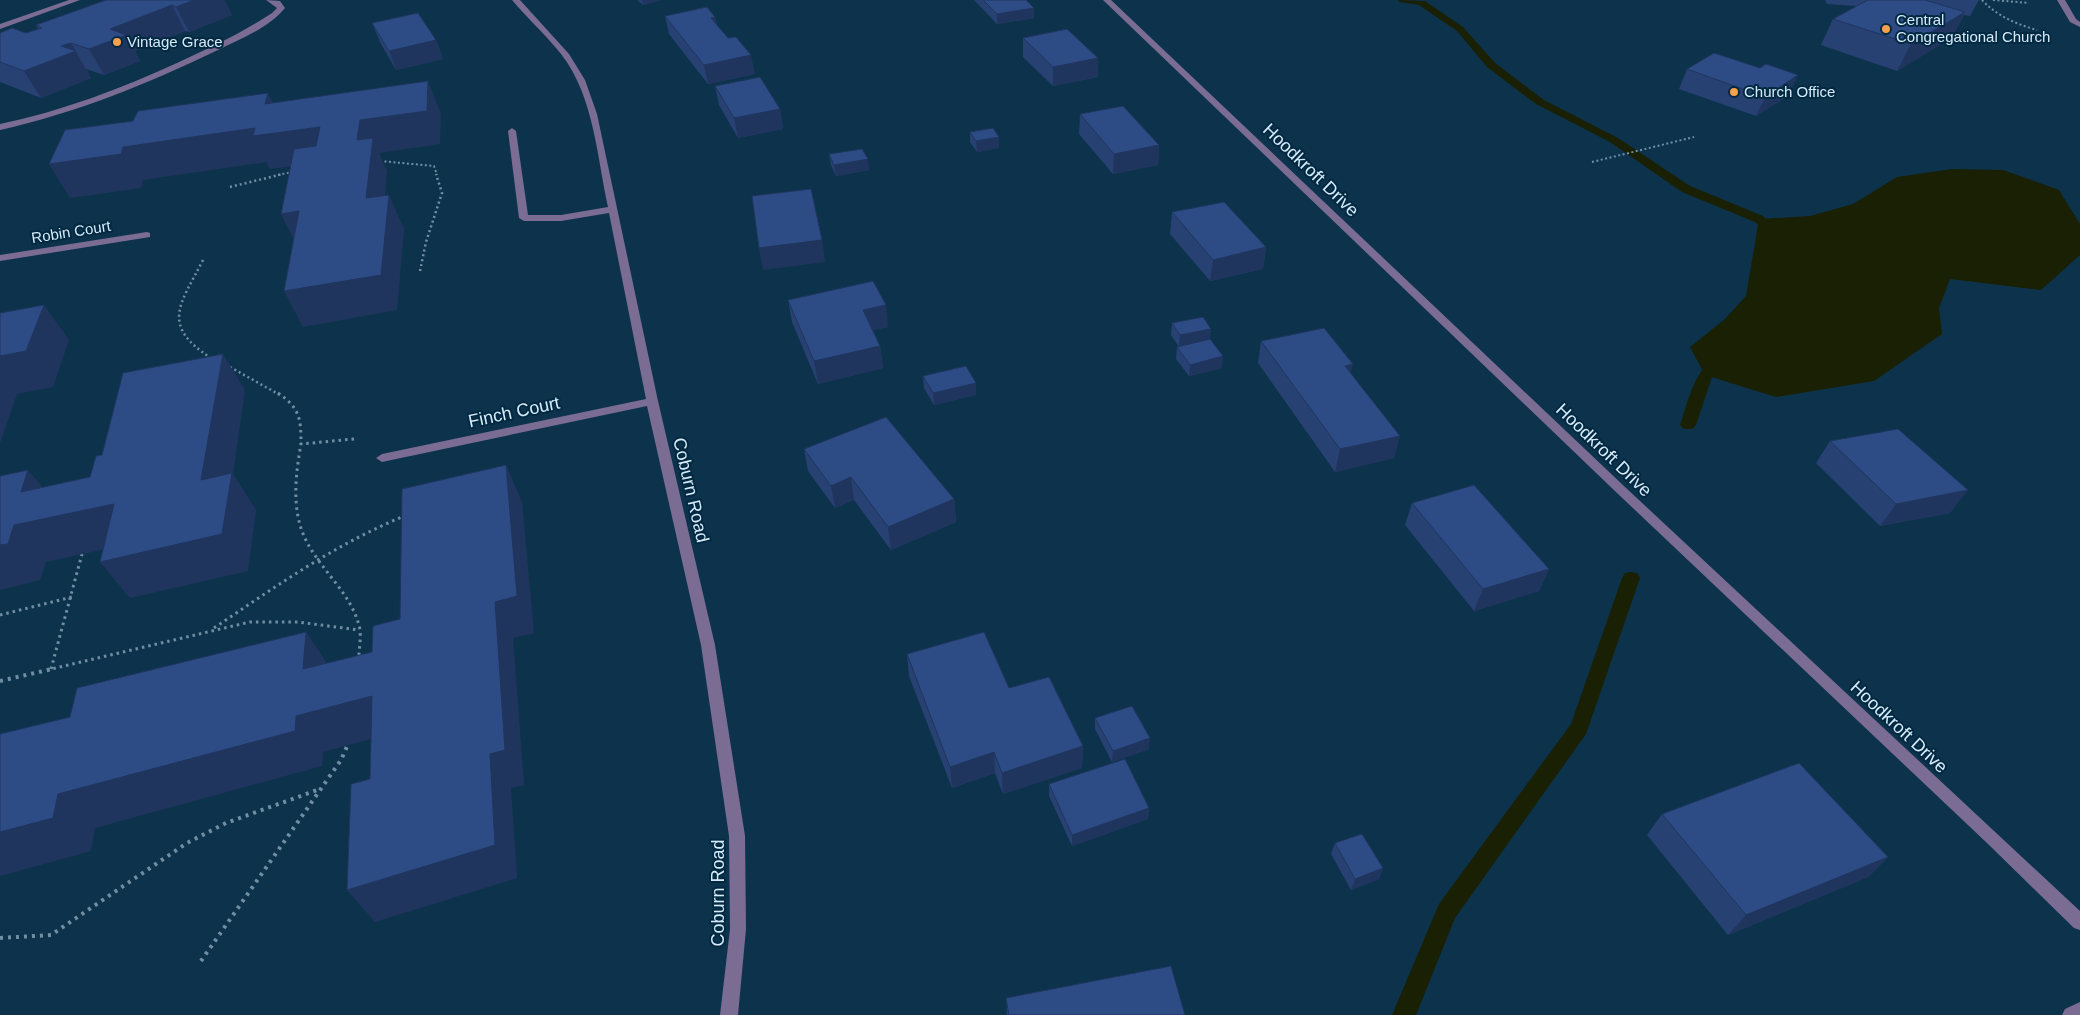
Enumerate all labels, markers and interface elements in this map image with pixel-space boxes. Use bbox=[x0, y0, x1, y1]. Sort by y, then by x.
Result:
place label: Central Congregational Church bbox=[1896, 11, 2050, 45]
marker: Central Congregational Church bbox=[1880, 23, 1892, 35]
place label: Vintage Grace bbox=[127, 33, 223, 50]
marker: Vintage Grace bbox=[111, 36, 123, 48]
place label: Church Office bbox=[1744, 83, 1835, 100]
marker: Church Office bbox=[1728, 86, 1740, 98]
street label: Hoodkroft Drive bbox=[1259, 119, 1363, 221]
street label: Robin Court bbox=[30, 217, 113, 246]
street label: Finch Court bbox=[466, 393, 562, 431]
street label: Hoodkroft Drive bbox=[1552, 399, 1656, 501]
street label: Coburn Road bbox=[669, 436, 713, 544]
street label: Hoodkroft Drive bbox=[1846, 677, 1952, 777]
street label: Coburn Road bbox=[708, 839, 728, 947]

